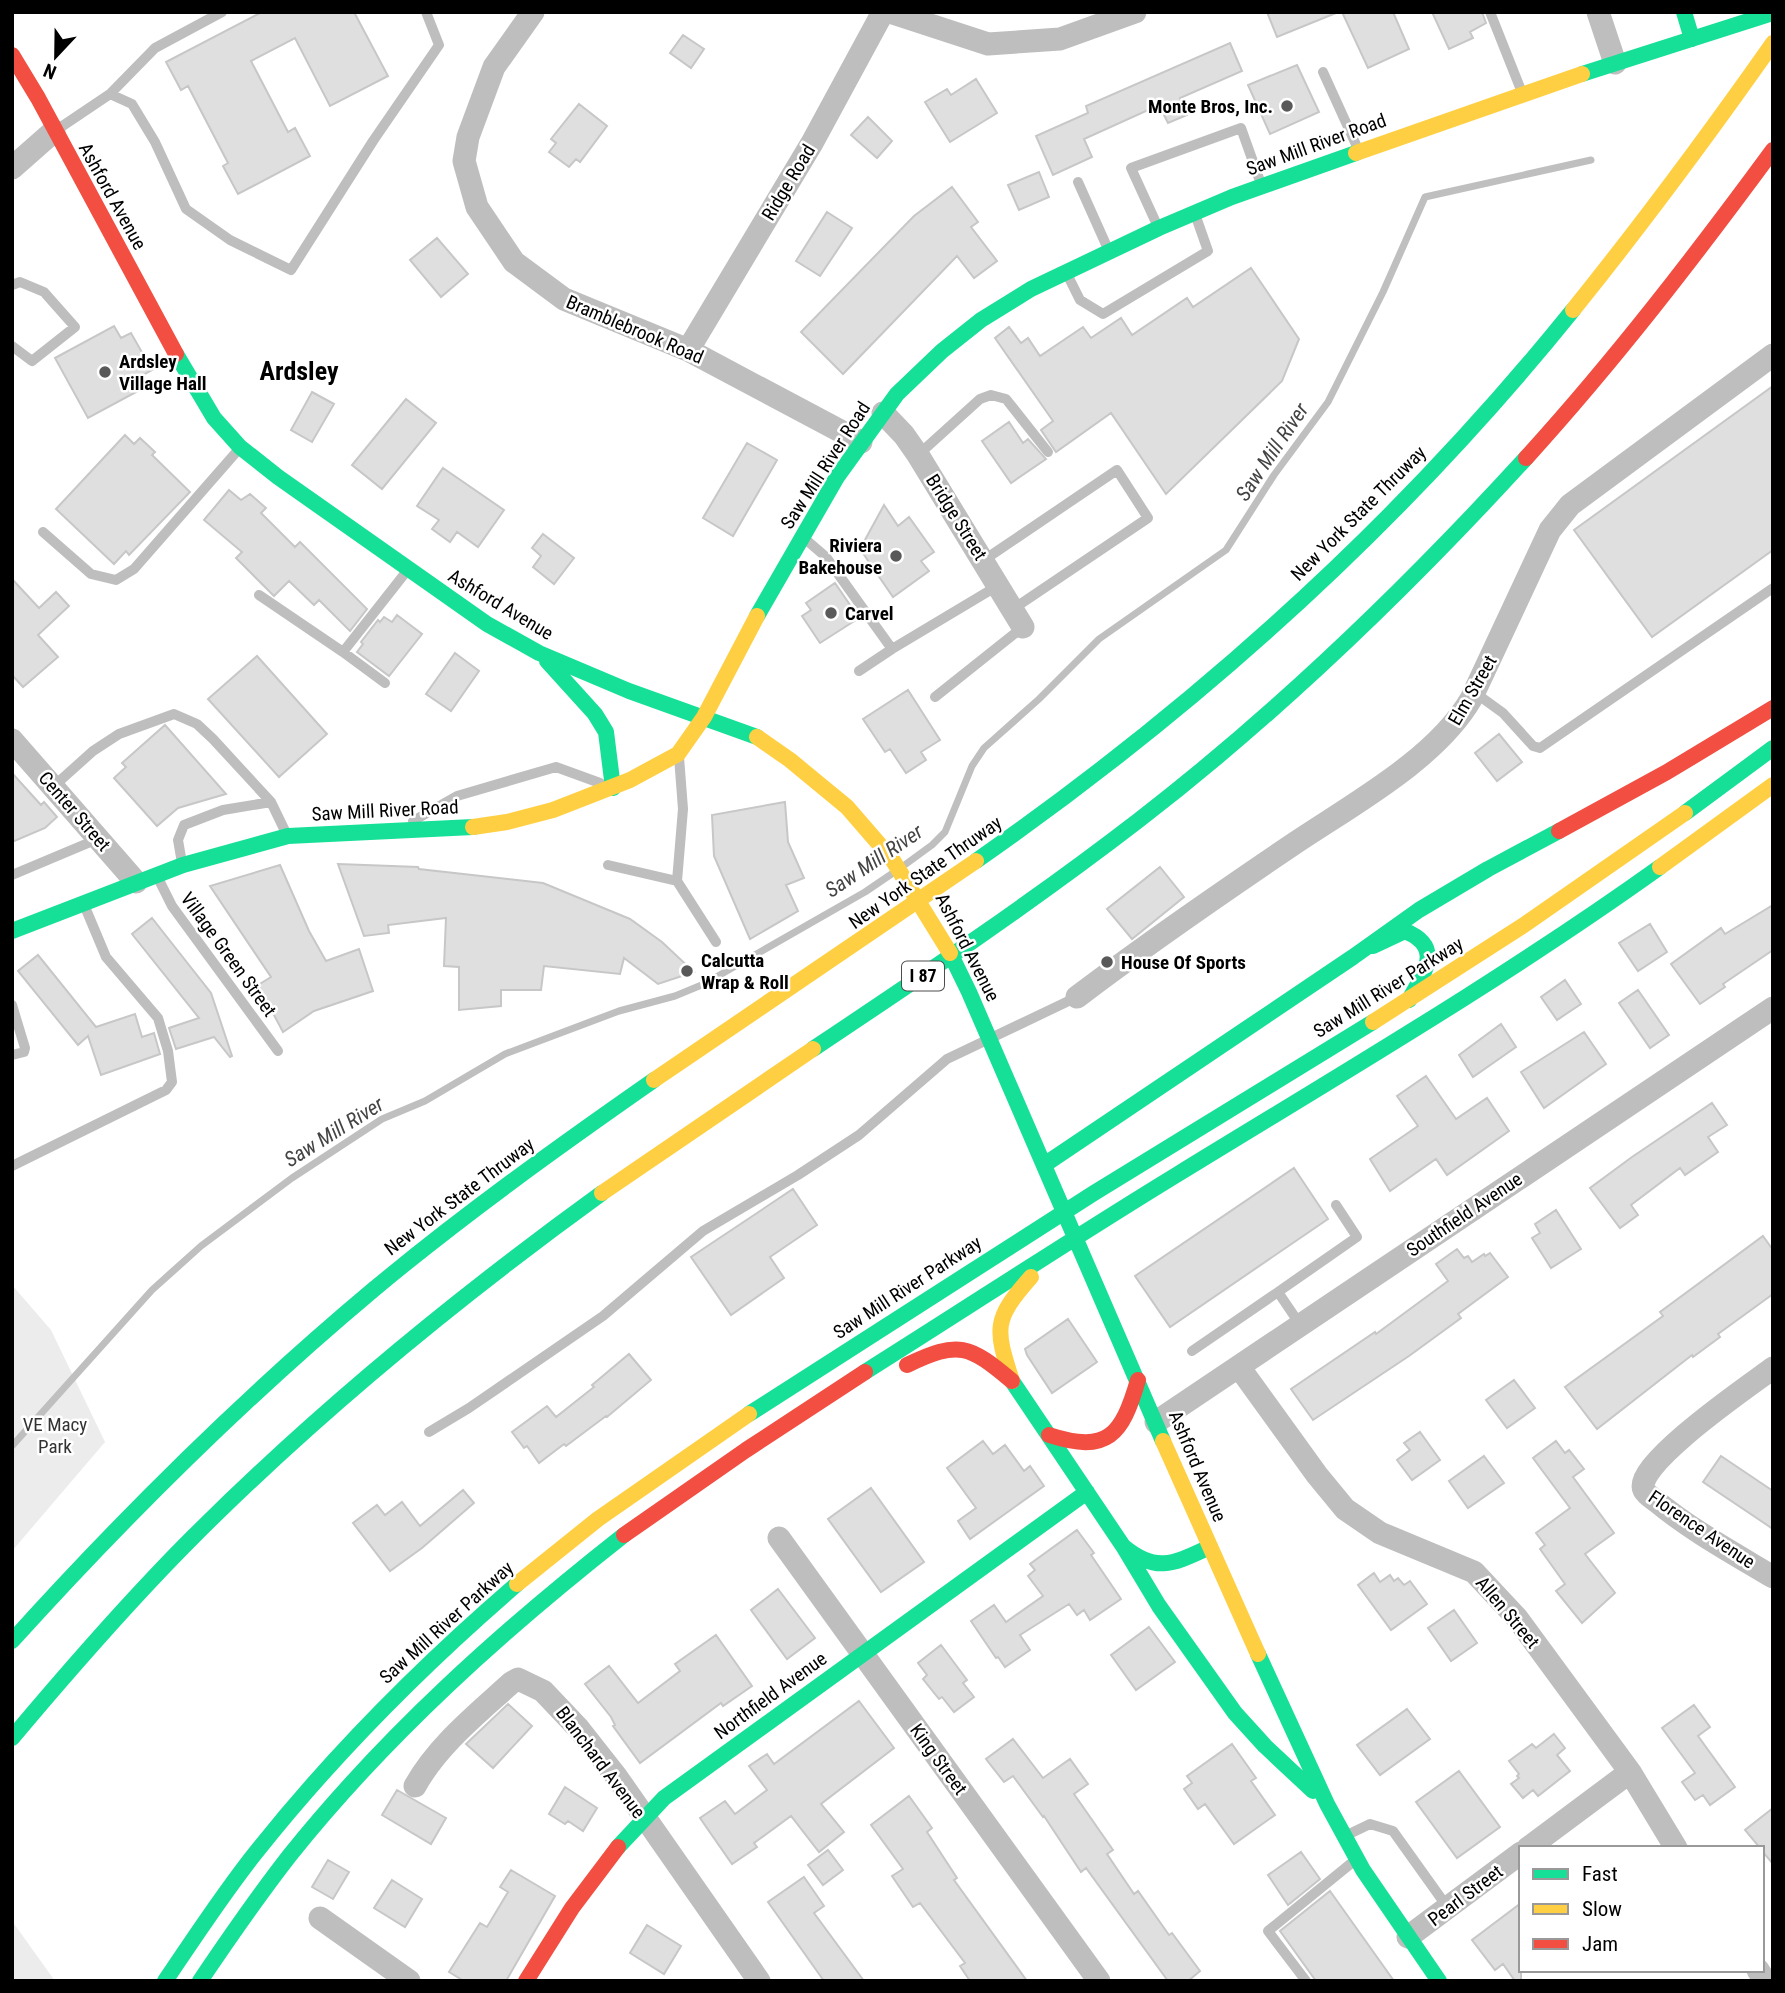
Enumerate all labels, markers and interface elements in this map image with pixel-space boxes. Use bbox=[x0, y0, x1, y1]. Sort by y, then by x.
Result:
north arrow bbox=[21, 21, 91, 91]
text: N bbox=[40, 58, 60, 84]
place label: Monte Bros, Inc. bbox=[1148, 95, 1273, 118]
marker: Monte Bros, Inc. bbox=[1279, 98, 1295, 114]
street label: Saw Mill River Road bbox=[1243, 109, 1389, 180]
street label: Ashford Avenue bbox=[74, 139, 151, 254]
street label: Ridge Road bbox=[757, 140, 820, 224]
street label: Bramblebrook Road bbox=[563, 290, 707, 369]
place label: Ardsley Village Hall bbox=[119, 350, 207, 395]
district label: Ardsley bbox=[260, 356, 339, 386]
marker: Ardsley Village Hall bbox=[97, 364, 113, 380]
street label: Saw Mill River Road bbox=[776, 397, 875, 533]
water label: Saw Mill River bbox=[1231, 398, 1314, 505]
street label: New York State Thruway bbox=[1286, 441, 1431, 586]
street label: Bridge Street bbox=[921, 470, 992, 565]
place label: Riviera Bakehouse bbox=[799, 534, 882, 579]
marker: Riviera Bakehouse bbox=[888, 548, 904, 564]
street label: Ashford Avenue bbox=[444, 564, 558, 645]
place label: Carvel bbox=[845, 602, 894, 625]
marker: Carvel bbox=[823, 605, 839, 621]
street label: Elm Street bbox=[1443, 651, 1502, 729]
street label: Center Street bbox=[34, 767, 115, 856]
street label: Saw Mill River Road bbox=[311, 795, 459, 826]
street label: New York State Thruway bbox=[844, 811, 1006, 934]
water label: Saw Mill River bbox=[821, 819, 928, 902]
street label: Village Green Street bbox=[176, 888, 281, 1021]
street label: Ashford Avenue bbox=[930, 889, 1005, 1005]
street label: Saw Mill River Parkway bbox=[1309, 932, 1467, 1043]
place label: Calcutta Wrap & Roll bbox=[701, 949, 789, 994]
place label: House Of Sports bbox=[1121, 951, 1246, 974]
marker: House Of Sports bbox=[1099, 954, 1115, 970]
road number: I 87 bbox=[902, 961, 944, 990]
marker: Calcutta Wrap & Roll bbox=[679, 963, 695, 979]
water label: Saw Mill River bbox=[280, 1092, 389, 1172]
street label: New York State Thruway bbox=[380, 1133, 539, 1260]
street label: Southfield Avenue bbox=[1402, 1167, 1527, 1262]
street label: Saw Mill River Parkway bbox=[829, 1231, 986, 1344]
street label: Ashford Avenue bbox=[1164, 1407, 1231, 1525]
park label: VE Macy Park bbox=[23, 1413, 87, 1458]
street label: Florence Avenue bbox=[1644, 1485, 1759, 1574]
street label: Saw Mill River Parkway bbox=[375, 1556, 518, 1688]
street label: Allen Street bbox=[1471, 1572, 1544, 1653]
street label: Northfield Avenue bbox=[710, 1647, 831, 1744]
street label: Blanchard Avenue bbox=[551, 1702, 650, 1823]
street label: King Street bbox=[905, 1719, 972, 1799]
legend bbox=[1519, 1846, 1764, 1972]
street label: Pearl Street bbox=[1423, 1860, 1507, 1931]
text: Fast bbox=[1582, 1862, 1618, 1886]
text: Slow bbox=[1582, 1897, 1622, 1921]
text: Jam bbox=[1582, 1932, 1618, 1956]

